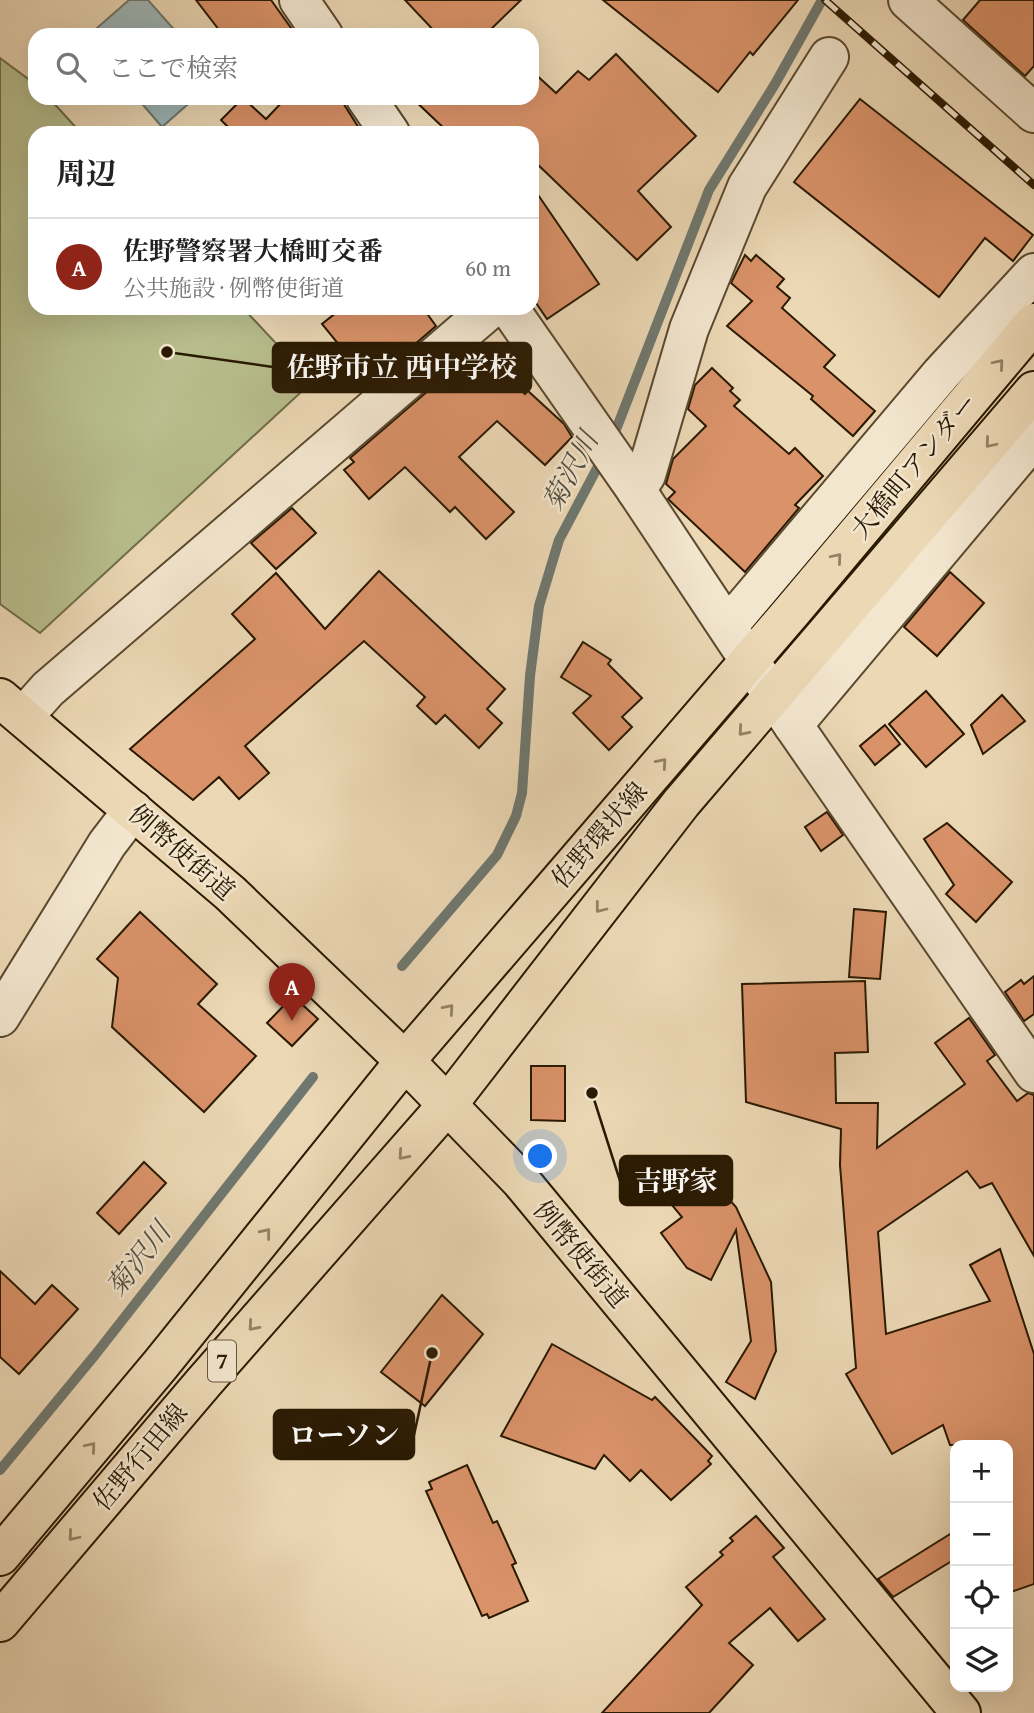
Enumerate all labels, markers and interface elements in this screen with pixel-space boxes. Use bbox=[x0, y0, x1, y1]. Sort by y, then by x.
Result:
search box bbox=[28, 28, 539, 105]
icon: search bbox=[52, 48, 90, 86]
text: ここで検索 bbox=[108, 48, 238, 87]
text: 周辺 bbox=[56, 151, 116, 195]
text: 佐野警察署大橋町交番 bbox=[123, 231, 383, 270]
text: A bbox=[72, 251, 86, 284]
text: 60 m bbox=[465, 251, 511, 284]
text: 公共施設 · 例幣使街道 bbox=[123, 271, 344, 304]
callout: 佐野市立 西中学校 bbox=[273, 343, 531, 392]
text: 佐野市立 西中学校 bbox=[287, 346, 517, 387]
one-way arrow bbox=[991, 360, 1003, 373]
street label: 大橋町アンダー bbox=[841, 384, 986, 547]
water label: 菊沢川 bbox=[532, 421, 609, 517]
one-way arrow bbox=[986, 434, 998, 447]
one-way arrow bbox=[829, 553, 841, 566]
one-way arrow bbox=[739, 723, 751, 736]
one-way arrow bbox=[654, 758, 666, 771]
street label: 佐野環状線 bbox=[541, 773, 656, 897]
street label: 例幣使街道 bbox=[120, 794, 244, 909]
one-way arrow bbox=[595, 900, 608, 913]
pin: A bbox=[269, 963, 315, 1021]
one-way arrow bbox=[441, 1004, 453, 1017]
your location bbox=[523, 1139, 557, 1173]
one-way arrow bbox=[399, 1147, 411, 1160]
callout: 吉野家 bbox=[620, 1156, 732, 1205]
text: 吉野家 bbox=[634, 1160, 718, 1201]
street label: 例幣使街道 bbox=[525, 1191, 638, 1316]
water label: 菊沢川 bbox=[96, 1211, 181, 1304]
one-way arrow bbox=[258, 1228, 270, 1241]
one-way arrow bbox=[249, 1318, 261, 1331]
road number: 7 bbox=[208, 1340, 236, 1381]
street label: 佐野行田線 bbox=[83, 1394, 196, 1519]
callout: ローソン bbox=[274, 1410, 414, 1459]
text: ローソン bbox=[289, 1414, 399, 1455]
map controls bbox=[950, 1440, 1013, 1692]
button: + bbox=[950, 1440, 1013, 1503]
one-way arrow bbox=[83, 1442, 95, 1455]
button: − bbox=[950, 1503, 1013, 1566]
one-way arrow bbox=[69, 1528, 81, 1541]
button: locate bbox=[950, 1566, 1013, 1629]
button: layers bbox=[950, 1629, 1013, 1692]

